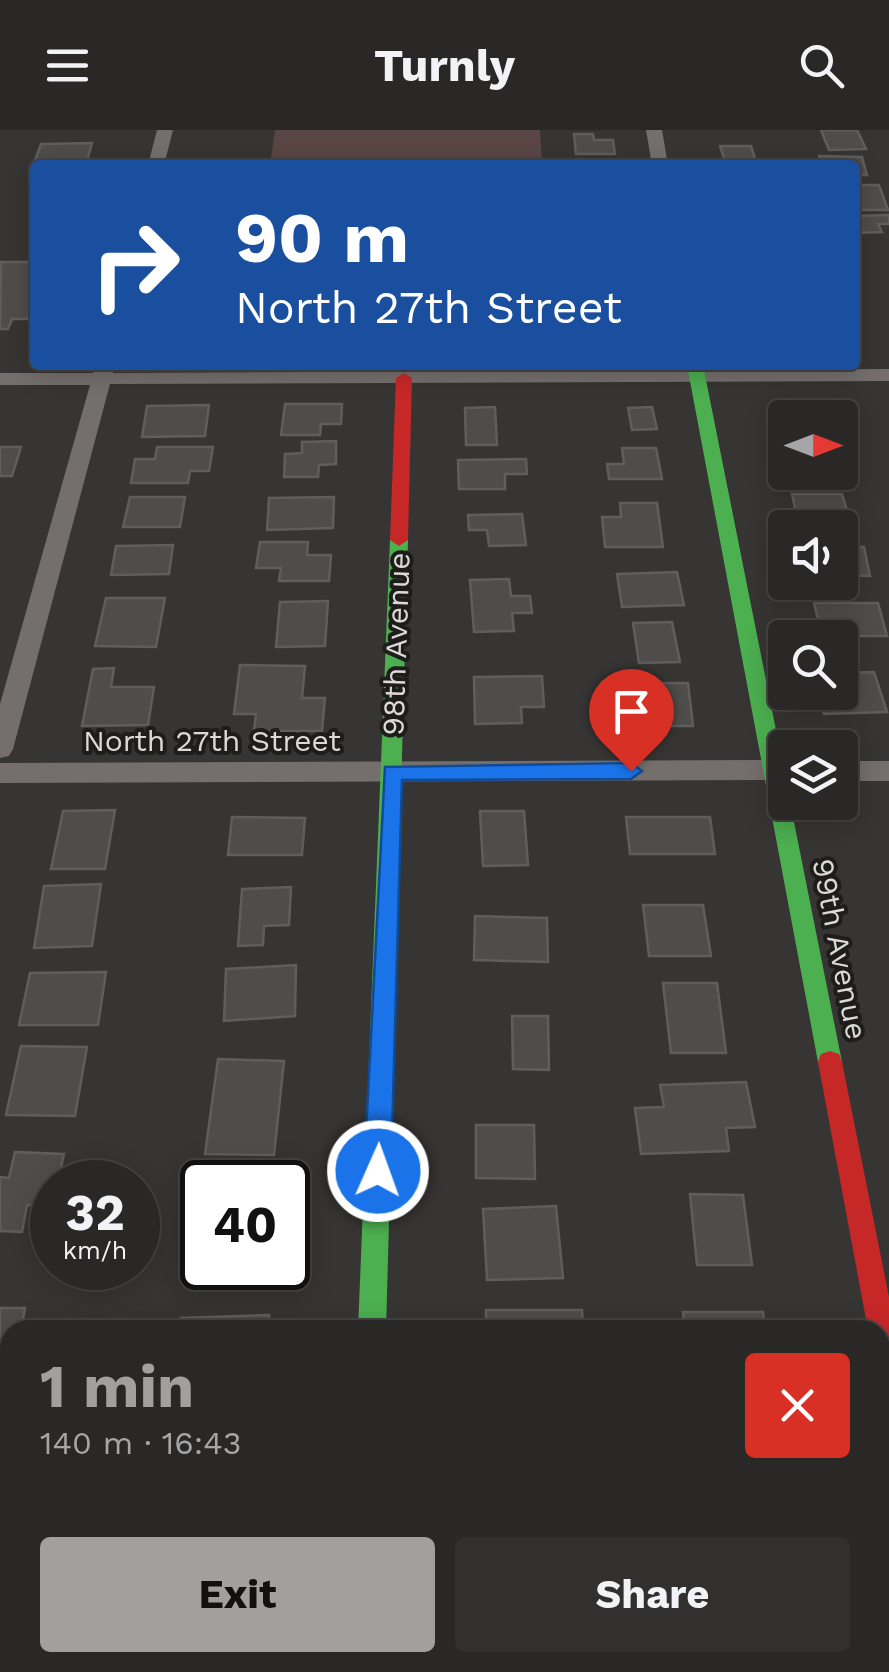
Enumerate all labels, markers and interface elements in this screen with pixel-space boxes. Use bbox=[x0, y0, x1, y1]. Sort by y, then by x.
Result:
icon: menu bbox=[40, 38, 95, 93]
icon: search bbox=[794, 38, 849, 93]
text: Turnly bbox=[374, 39, 515, 92]
text: 90 m bbox=[235, 197, 409, 279]
icon: right bbox=[70, 200, 200, 330]
text: North 27th Street bbox=[235, 281, 622, 334]
north arrow bbox=[768, 400, 858, 490]
map controls bbox=[768, 400, 858, 820]
button: sound bbox=[768, 510, 858, 600]
street label: 98th Avenue bbox=[375, 552, 417, 736]
button: search bbox=[768, 620, 858, 710]
pin bbox=[589, 669, 674, 772]
icon: arrive bbox=[604, 684, 659, 739]
street label: North 27th Street bbox=[83, 723, 341, 758]
button: layers bbox=[768, 730, 858, 820]
street label: 99th Avenue bbox=[805, 856, 875, 1042]
position arrow bbox=[326, 1119, 430, 1223]
speed limit sign: 40 bbox=[180, 1160, 310, 1290]
text: 32 bbox=[65, 1183, 125, 1242]
text: km/h bbox=[63, 1236, 127, 1265]
text: 1 min bbox=[40, 1351, 194, 1422]
button: close bbox=[745, 1353, 850, 1458]
text: 140 m · 16:43 bbox=[40, 1424, 241, 1462]
button: Exit bbox=[40, 1537, 435, 1652]
button: Share bbox=[455, 1537, 850, 1652]

